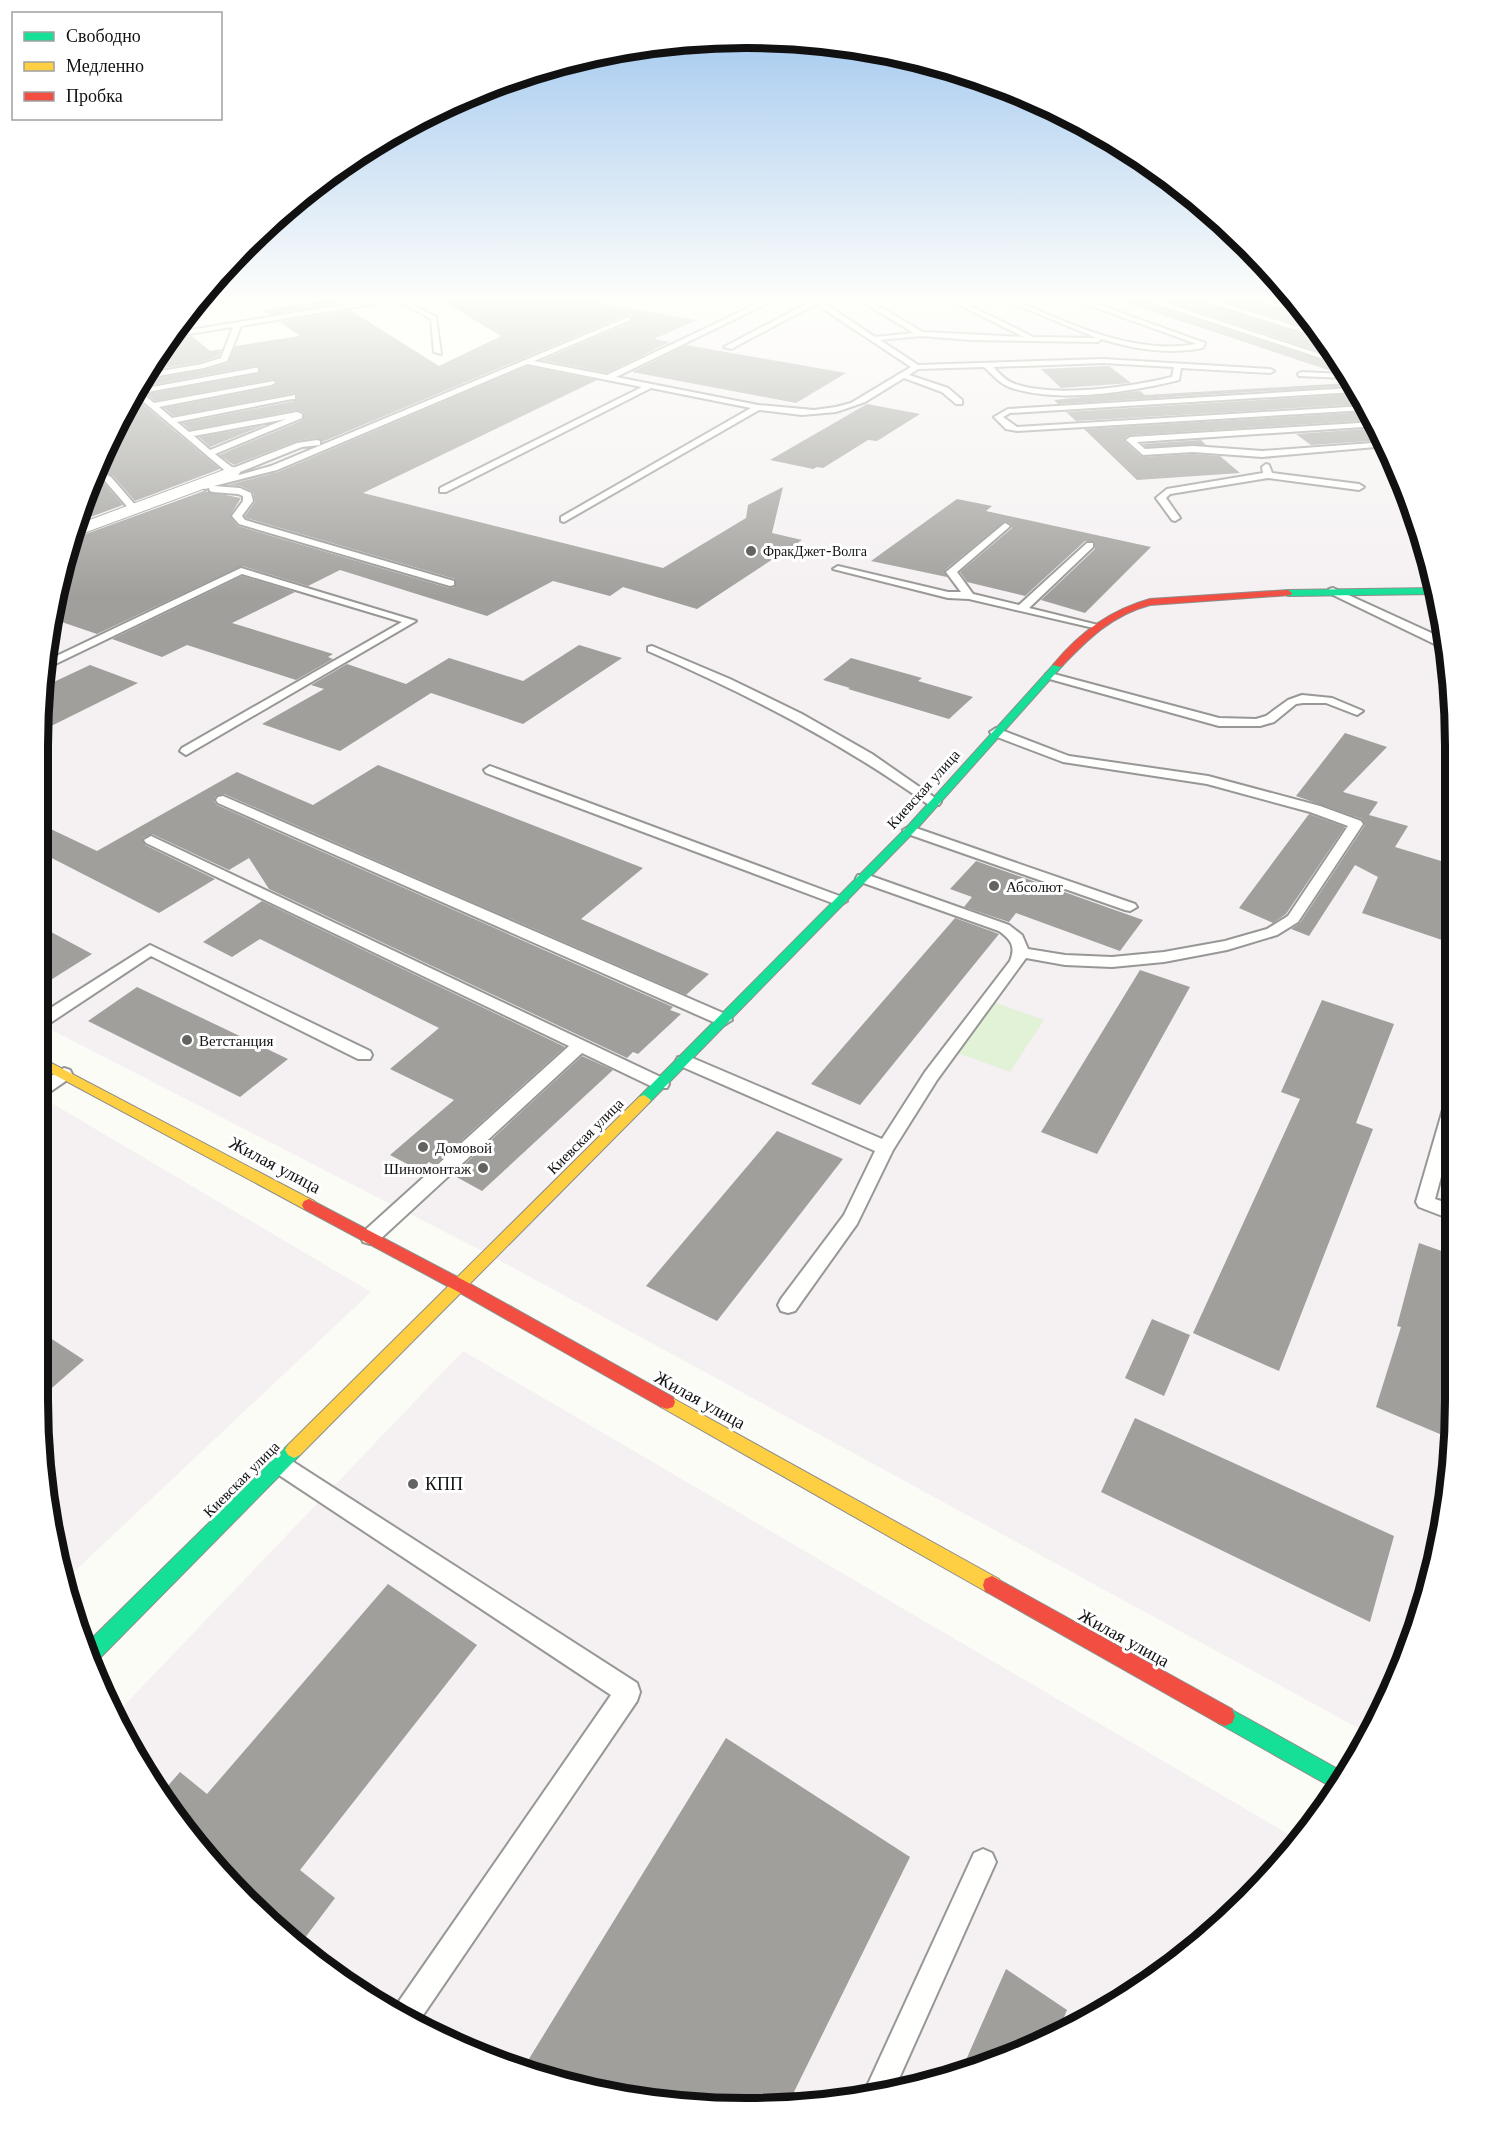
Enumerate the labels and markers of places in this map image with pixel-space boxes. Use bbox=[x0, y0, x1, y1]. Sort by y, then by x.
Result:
place label: ФракДжет-Волга bbox=[763, 542, 868, 560]
marker: ФракДжет-Волга bbox=[744, 544, 758, 558]
place label: Абсолют bbox=[1006, 877, 1063, 896]
marker: Абсолют bbox=[987, 879, 1001, 893]
place label: Ветстанция bbox=[199, 1031, 274, 1050]
marker: Ветстанция bbox=[180, 1033, 194, 1047]
place label: Домовой bbox=[435, 1138, 492, 1157]
marker: Домовой bbox=[416, 1140, 430, 1154]
place label: Шиномонтаж bbox=[384, 1159, 472, 1178]
marker: Шиномонтаж bbox=[476, 1161, 490, 1175]
place label: КПП bbox=[425, 1473, 463, 1495]
marker: КПП bbox=[406, 1477, 420, 1491]

